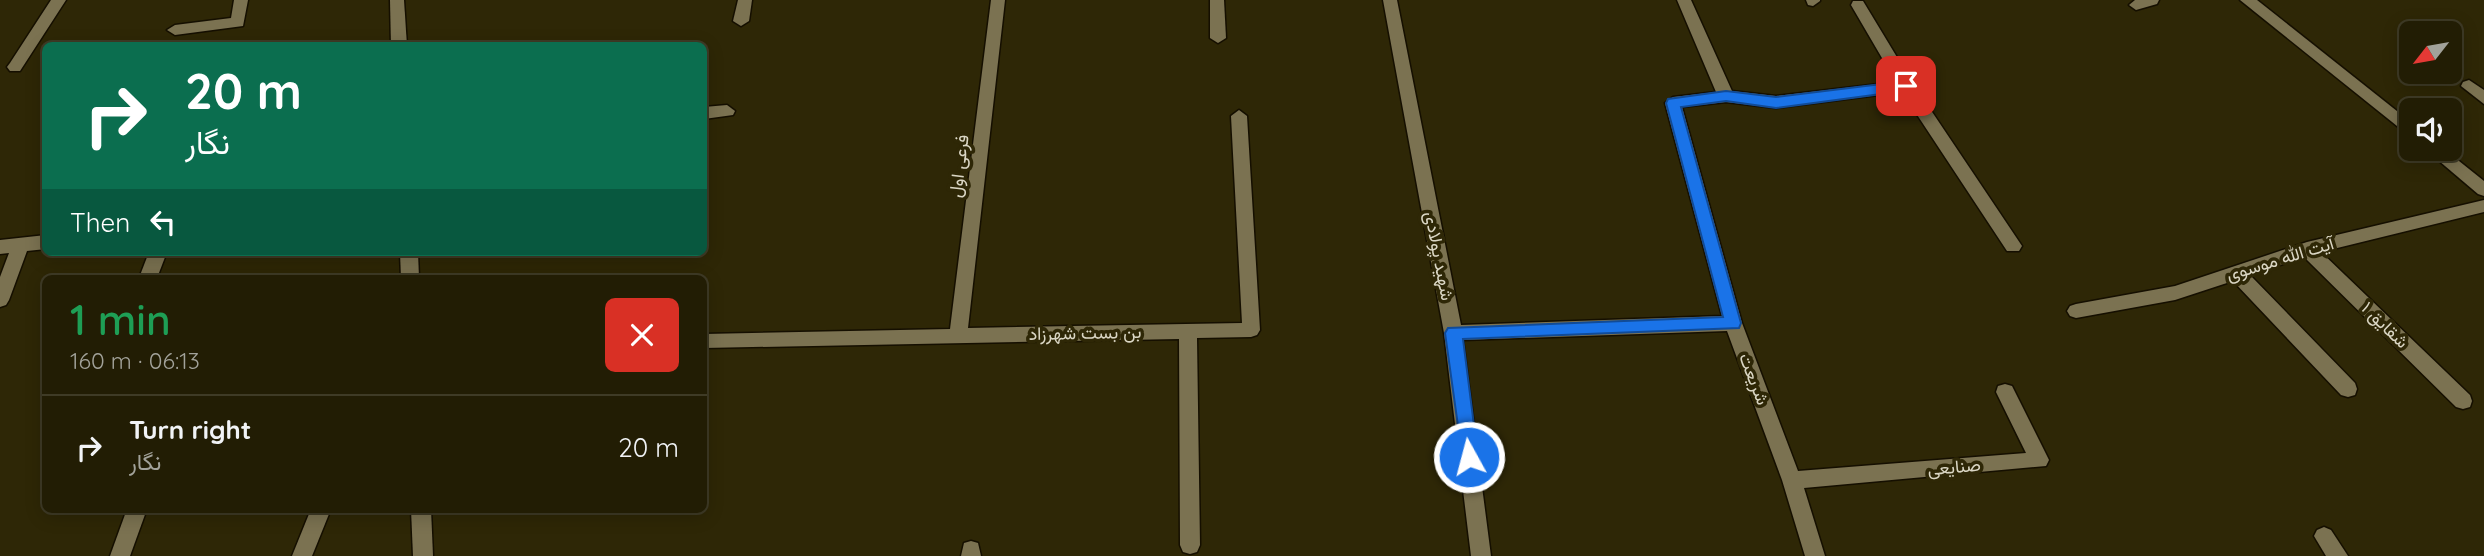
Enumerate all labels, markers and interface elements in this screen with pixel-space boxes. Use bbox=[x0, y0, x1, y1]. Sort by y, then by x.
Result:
north arrow bbox=[2399, 21, 2462, 84]
map controls bbox=[2399, 21, 2462, 161]
pin bbox=[1876, 56, 1936, 116]
text: 20 m bbox=[185, 60, 302, 121]
icon: arrive bbox=[1887, 67, 1925, 105]
icon: right bbox=[70, 70, 161, 161]
button: sound bbox=[2399, 98, 2462, 161]
text: نگار bbox=[185, 122, 230, 162]
street label: فرعی اول bbox=[943, 133, 974, 199]
icon: left bbox=[144, 203, 182, 241]
text: Then bbox=[70, 206, 130, 239]
street label: شهید پولادی bbox=[1419, 209, 1459, 303]
street label: آیت الله موسوی bbox=[2223, 231, 2338, 286]
text: 1 min bbox=[70, 293, 171, 346]
street label: شقایق ۱ bbox=[2357, 296, 2414, 353]
button: close bbox=[605, 298, 679, 372]
street label: بن بست شهرزاد bbox=[1028, 320, 1142, 345]
text: 160 m · 06:13 bbox=[70, 346, 200, 375]
street label: شریعت bbox=[1734, 350, 1775, 408]
text: Turn right bbox=[129, 413, 251, 446]
position arrow bbox=[1432, 420, 1506, 494]
icon: right bbox=[70, 429, 108, 467]
text: 20 m bbox=[618, 431, 679, 464]
text: نگار bbox=[129, 447, 161, 476]
street label: صنایعی bbox=[1926, 453, 1982, 480]

